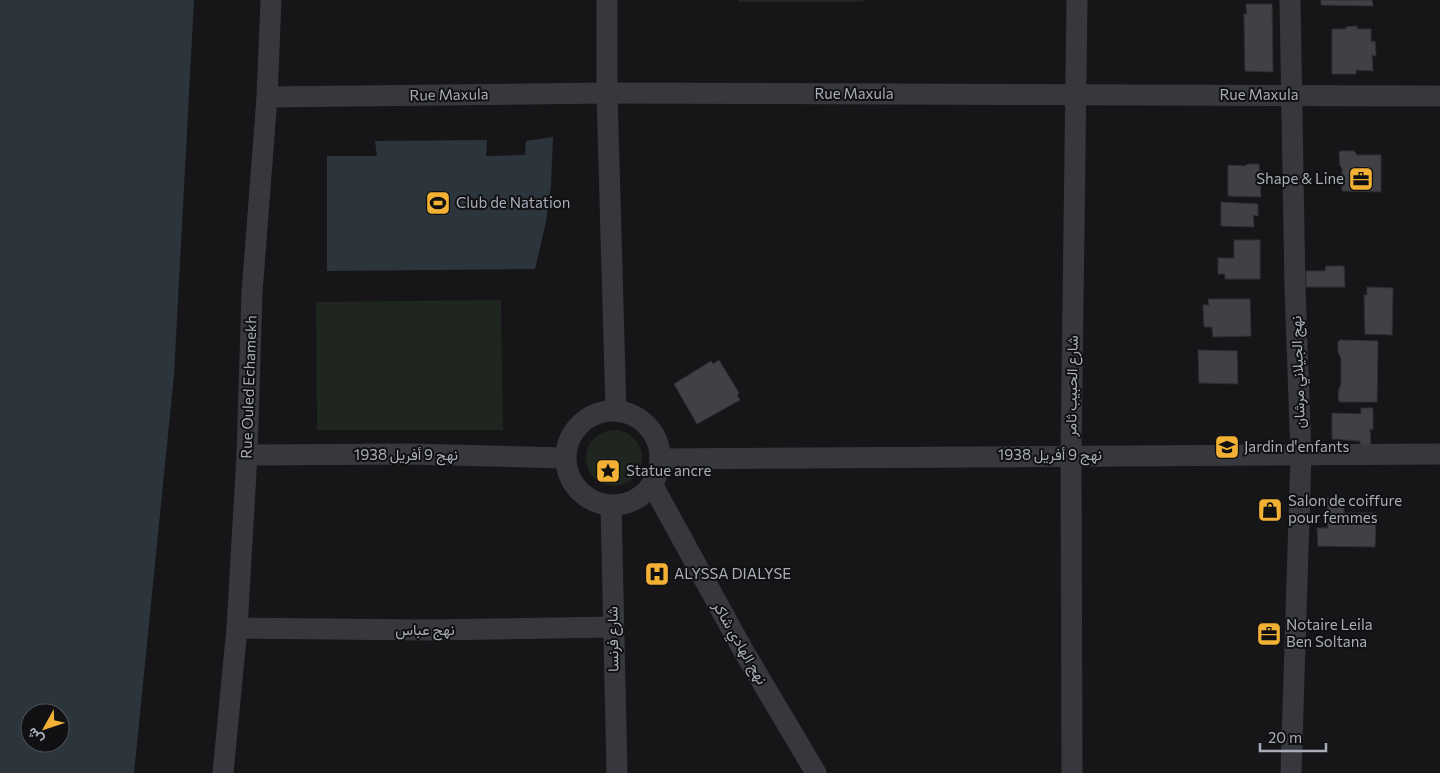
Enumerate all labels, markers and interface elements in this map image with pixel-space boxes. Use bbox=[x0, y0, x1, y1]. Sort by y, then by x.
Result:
street label: Rue Maxula bbox=[409, 84, 489, 104]
street label: Rue Maxula bbox=[814, 84, 894, 102]
street label: Rue Maxula bbox=[1219, 85, 1299, 103]
office icon: Shape & Line bbox=[1348, 166, 1374, 192]
place label: Shape & Line bbox=[1256, 169, 1344, 187]
sports icon: Club de Natation bbox=[425, 190, 451, 216]
place label: Club de Natation bbox=[456, 193, 570, 211]
street label: Rue Ouled Echamekh bbox=[237, 315, 259, 459]
street label: نهج الجيلاني مرشان bbox=[1286, 315, 1313, 429]
street label: شارع الحبيب ثامر bbox=[1061, 335, 1084, 438]
school or university icon: Jardin d'enfants bbox=[1214, 434, 1240, 460]
place label: Jardin d'enfants bbox=[1244, 437, 1349, 455]
street label: نهج 9 أفريل 1938 bbox=[354, 445, 458, 466]
street label: نهج 9 أفريل 1938 bbox=[998, 445, 1102, 466]
place icon: Statue ancre bbox=[595, 458, 621, 484]
place label: Statue ancre bbox=[626, 461, 712, 479]
place label: Salon de coiffure pour femmes bbox=[1288, 491, 1402, 526]
shop icon: Salon de coiffure pour femmes bbox=[1257, 497, 1283, 523]
hospital icon: ALYSSA DIALYSE bbox=[644, 561, 670, 587]
place label: ALYSSA DIALYSE bbox=[674, 564, 791, 582]
street label: نهج الهادي شاكر bbox=[705, 597, 772, 690]
street label: شارع فرنسا bbox=[602, 606, 625, 672]
place label: Notaire Leila Ben Soltana bbox=[1286, 615, 1373, 650]
street label: نهج عباس bbox=[395, 620, 455, 641]
office icon: Notaire Leila Ben Soltana bbox=[1256, 621, 1282, 647]
north arrow bbox=[20, 703, 70, 753]
scale bar bbox=[1260, 720, 1326, 752]
text: ش bbox=[23, 724, 47, 749]
text: 20 m bbox=[1268, 728, 1302, 746]

